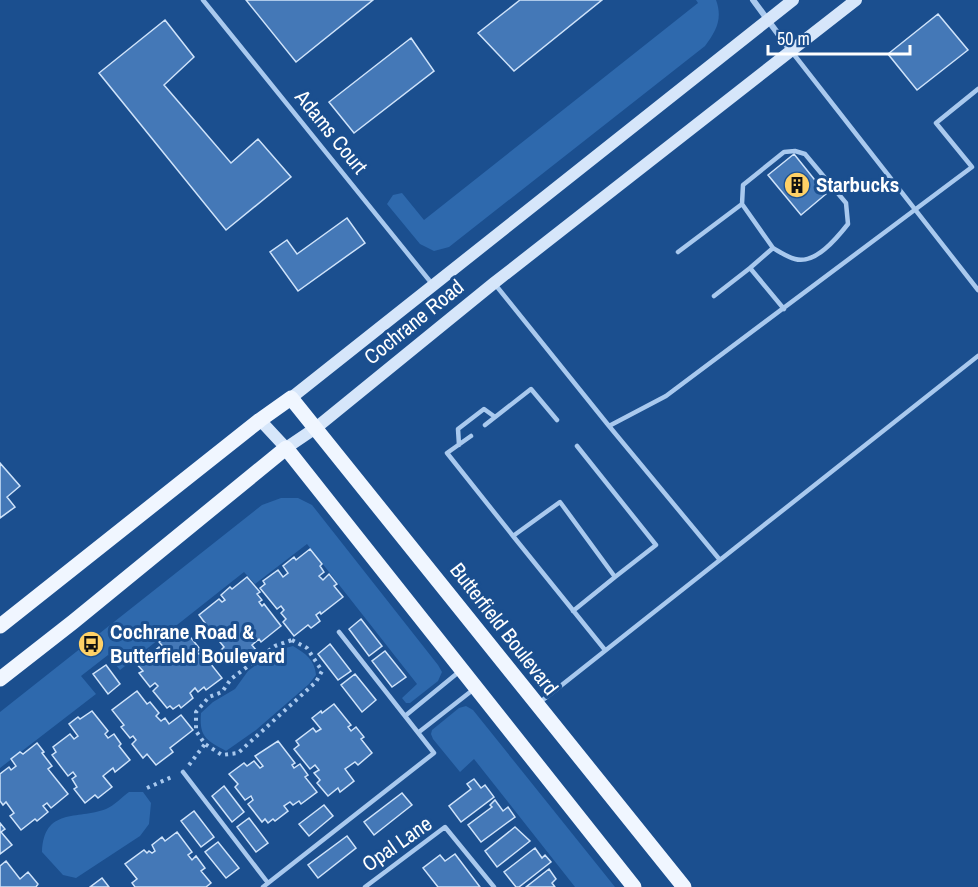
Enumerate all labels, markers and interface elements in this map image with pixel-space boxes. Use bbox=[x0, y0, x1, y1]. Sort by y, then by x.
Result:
scale bar bbox=[768, 18, 910, 56]
text: 50 m bbox=[777, 26, 810, 51]
street label: Adams Court bbox=[288, 83, 374, 180]
building icon: Starbucks bbox=[782, 170, 812, 200]
place label: Starbucks bbox=[816, 170, 899, 199]
street label: Cochrane Road bbox=[358, 272, 470, 371]
street label: Butterfield Boulevard bbox=[443, 556, 565, 701]
place label: Cochrane Road & Butterfield Boulevard bbox=[110, 617, 285, 670]
bus stop icon: Cochrane Road & Butterfield Boulevard bbox=[76, 629, 106, 659]
street label: Opal Lane bbox=[356, 809, 438, 878]

